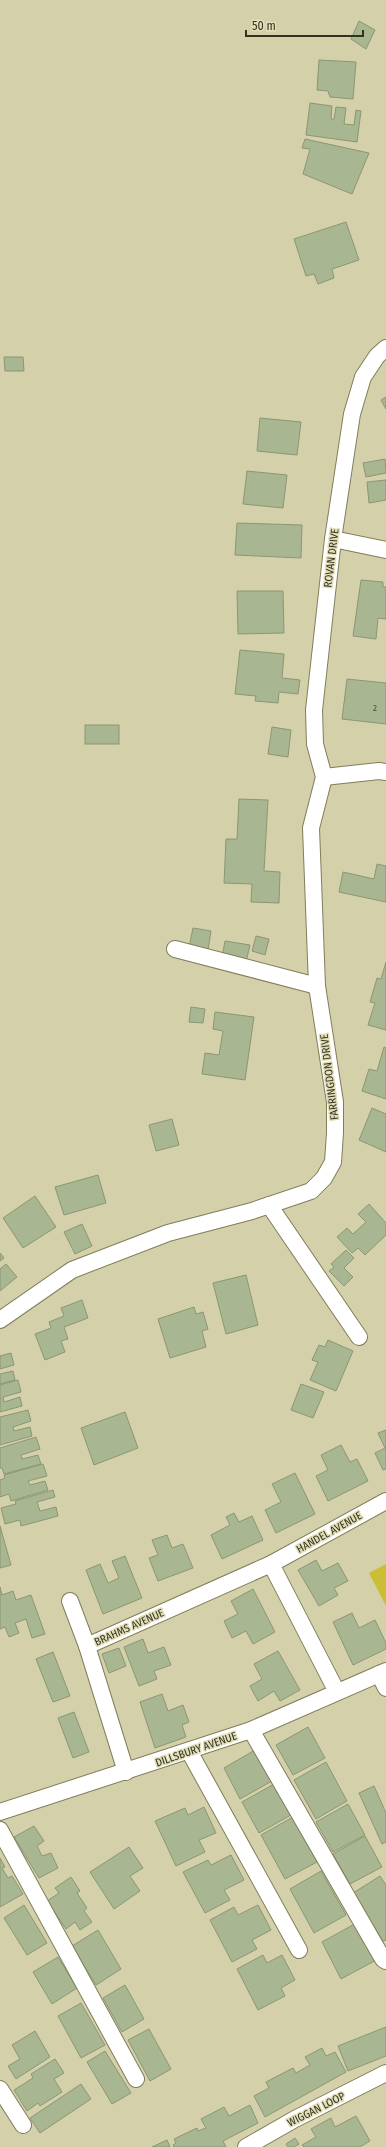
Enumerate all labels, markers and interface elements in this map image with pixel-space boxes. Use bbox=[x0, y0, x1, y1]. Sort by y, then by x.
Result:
scale bar bbox=[246, 12, 363, 38]
text: 50 m bbox=[252, 19, 276, 33]
street label: ROVAN DRIVE bbox=[321, 528, 342, 588]
house number: 2 bbox=[373, 703, 377, 713]
street label: FARRINGDON DRIVE bbox=[318, 1033, 341, 1121]
street label: HANDEL AVENUE bbox=[294, 1509, 364, 1556]
street label: BRAHMS AVENUE bbox=[92, 1606, 166, 1649]
street label: DILLSBURY AVENUE bbox=[154, 1729, 239, 1769]
street label: WIGGAN LOOP bbox=[285, 2089, 347, 2129]

